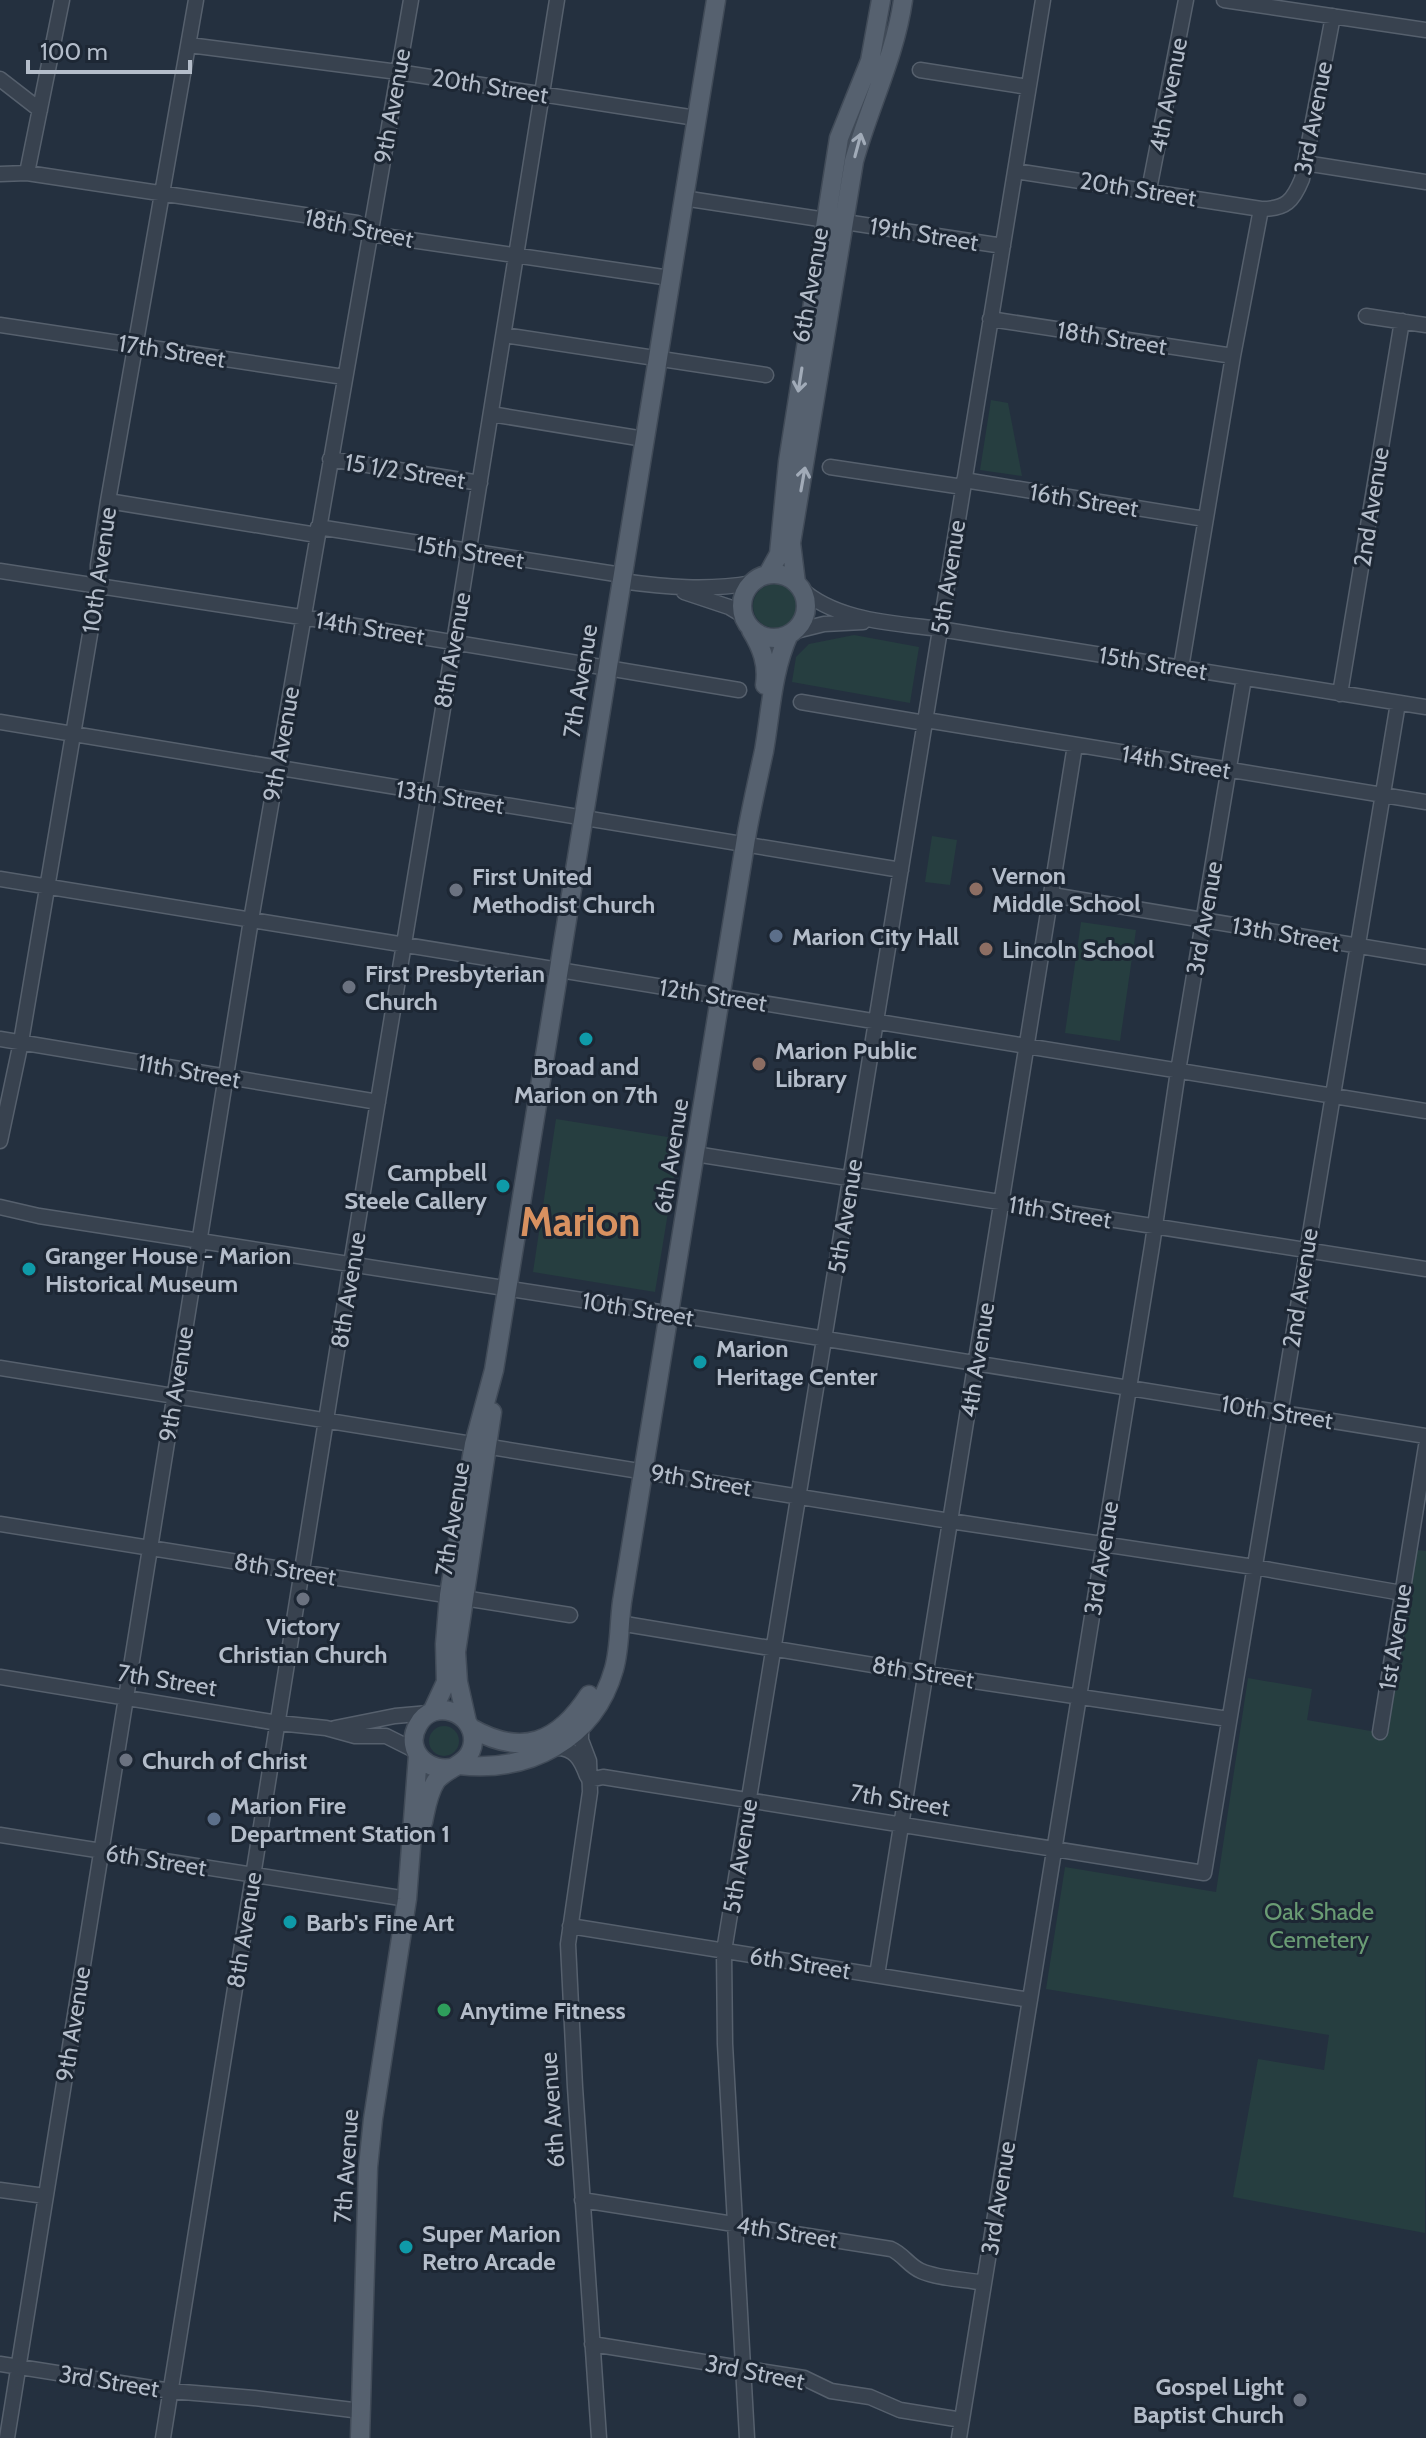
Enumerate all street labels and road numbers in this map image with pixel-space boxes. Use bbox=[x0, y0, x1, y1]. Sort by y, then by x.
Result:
street label: 4th Avenue bbox=[1143, 35, 1193, 155]
street label: 9th Avenue bbox=[368, 46, 416, 166]
street label: 3rd Avenue bbox=[1288, 59, 1338, 177]
street label: 20th Street bbox=[430, 62, 550, 110]
street label: 20th Street bbox=[1078, 165, 1198, 213]
street label: 18th Street bbox=[302, 202, 416, 254]
street label: 19th Street bbox=[868, 211, 980, 257]
street label: 6th Avenue bbox=[786, 225, 834, 345]
street label: 18th Street bbox=[1055, 315, 1169, 361]
street label: 17th Street bbox=[116, 328, 228, 374]
street label: 2nd Avenue bbox=[1347, 445, 1395, 569]
street label: 15 1/2 Street bbox=[343, 447, 467, 495]
street label: 16th Street bbox=[1028, 477, 1140, 523]
street label: 10th Avenue bbox=[76, 505, 122, 635]
street label: 5th Avenue bbox=[925, 518, 971, 636]
street label: 15th Street bbox=[414, 529, 526, 575]
street label: 8th Avenue bbox=[428, 590, 476, 710]
street label: 14th Street bbox=[313, 605, 427, 651]
street label: 7th Avenue bbox=[557, 622, 603, 740]
street label: 15th Street bbox=[1097, 640, 1209, 686]
street label: 9th Avenue bbox=[257, 684, 305, 804]
street label: 14th Street bbox=[1119, 739, 1233, 785]
street label: 13th Street bbox=[394, 774, 506, 820]
street label: 3rd Avenue bbox=[1180, 859, 1228, 977]
street label: 13th Street bbox=[1230, 910, 1342, 958]
street label: 12th Street bbox=[657, 972, 769, 1018]
street label: 11th Street bbox=[135, 1048, 243, 1094]
street label: 6th Avenue bbox=[648, 1096, 694, 1216]
street label: 5th Avenue bbox=[822, 1157, 868, 1275]
street label: 11th Street bbox=[1006, 1190, 1114, 1234]
street label: 2nd Avenue bbox=[1276, 1226, 1324, 1350]
street label: 8th Avenue bbox=[325, 1230, 371, 1350]
street label: 10th Street bbox=[580, 1286, 696, 1332]
street label: 4th Avenue bbox=[954, 1300, 1000, 1420]
street label: 9th Avenue bbox=[153, 1324, 199, 1444]
street label: 10th Street bbox=[1219, 1389, 1335, 1435]
street label: 9th Street bbox=[648, 1458, 754, 1502]
street label: 7th Avenue bbox=[429, 1460, 475, 1578]
street label: 3rd Avenue bbox=[1078, 1499, 1124, 1617]
street label: 8th Street bbox=[232, 1547, 338, 1591]
street label: 1st Avenue bbox=[1372, 1582, 1418, 1692]
street label: 8th Street bbox=[870, 1650, 976, 1694]
street label: 7th Street bbox=[115, 1658, 219, 1702]
street label: 7th Street bbox=[848, 1778, 952, 1822]
street label: 5th Avenue bbox=[717, 1797, 763, 1915]
street label: 6th Street bbox=[103, 1838, 209, 1882]
street label: 8th Avenue bbox=[221, 1870, 267, 1990]
street label: 6th Street bbox=[747, 1941, 853, 1985]
street label: 9th Avenue bbox=[50, 1964, 96, 2084]
street label: 6th Avenue bbox=[533, 2051, 571, 2169]
street label: 7th Avenue bbox=[328, 2108, 364, 2224]
street label: 3rd Avenue bbox=[975, 2139, 1021, 2257]
street label: 4th Street bbox=[734, 2210, 840, 2254]
street label: 3rd Street bbox=[703, 2348, 807, 2396]
street label: 3rd Street bbox=[57, 2359, 161, 2403]

